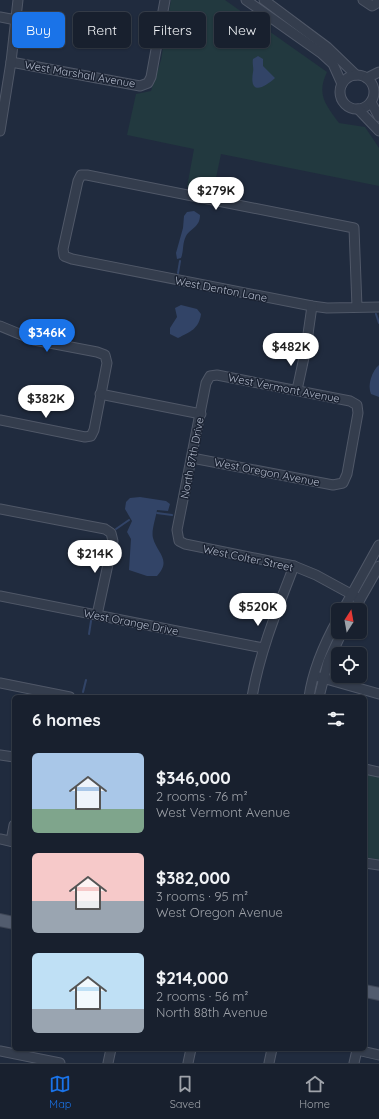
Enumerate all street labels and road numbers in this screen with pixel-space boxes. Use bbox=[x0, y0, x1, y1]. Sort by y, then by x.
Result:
street label: West Marshall Avenue bbox=[23, 57, 137, 91]
street label: West Denton Lane bbox=[174, 273, 268, 305]
street label: West Vermont Avenue bbox=[227, 370, 341, 406]
street label: North 87th Drive bbox=[177, 416, 207, 500]
street label: West Oregon Avenue bbox=[213, 455, 321, 489]
street label: West Colter Street bbox=[202, 542, 295, 574]
street label: West Orange Drive bbox=[82, 606, 180, 638]

